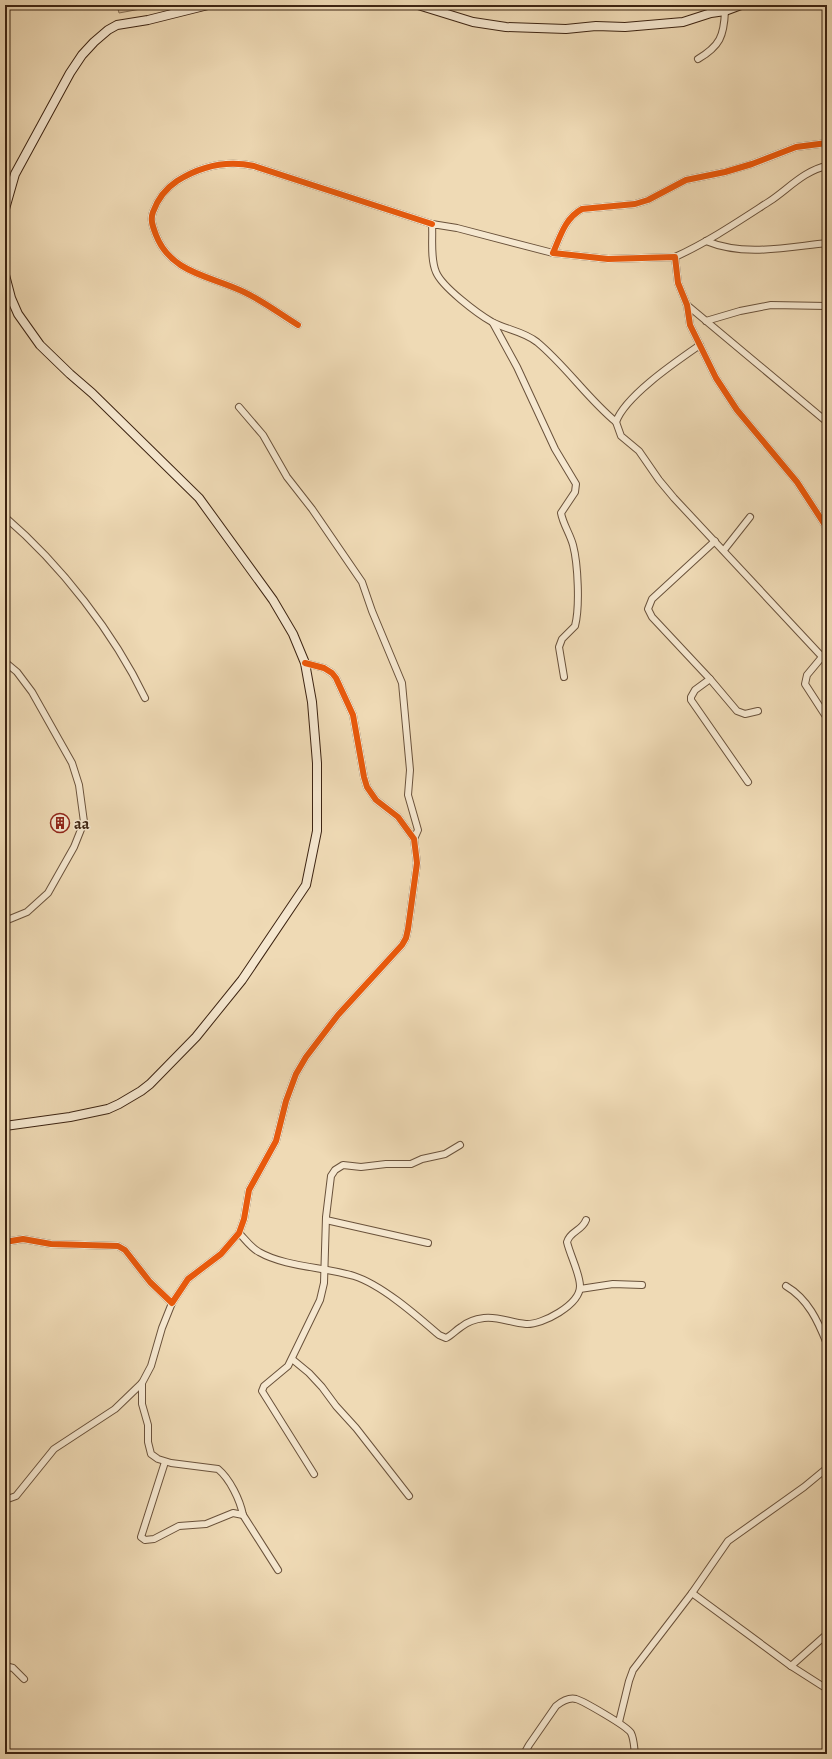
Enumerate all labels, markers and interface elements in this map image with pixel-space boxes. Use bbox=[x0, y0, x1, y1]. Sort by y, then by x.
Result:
building icon: aa bbox=[49, 812, 71, 834]
place label: aa bbox=[74, 813, 90, 835]

